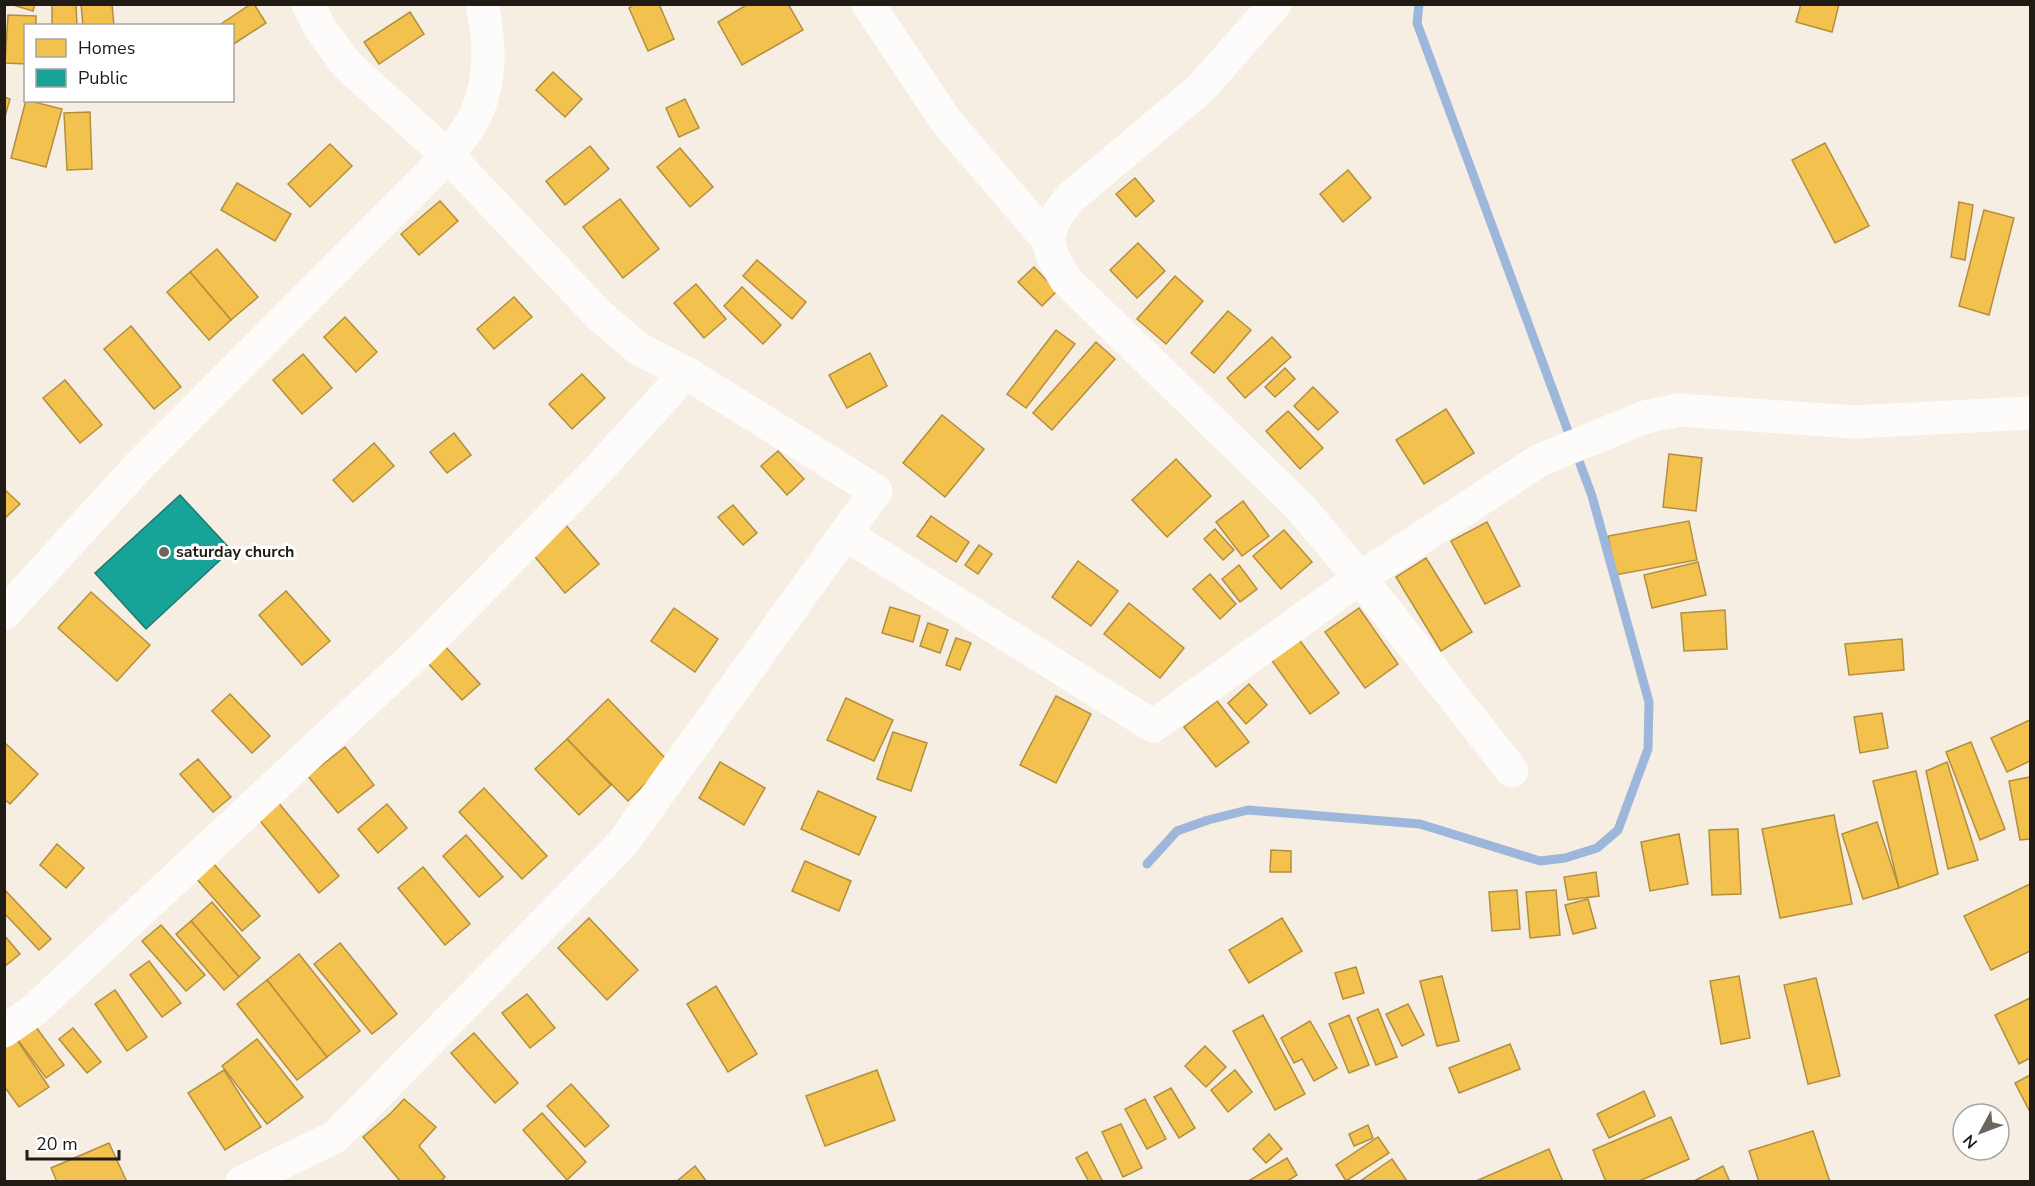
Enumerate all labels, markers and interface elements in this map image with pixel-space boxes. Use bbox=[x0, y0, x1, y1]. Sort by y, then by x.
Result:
legend bbox=[24, 24, 234, 102]
text: Homes bbox=[78, 36, 135, 60]
text: Public bbox=[78, 66, 128, 90]
place label: saturday church bbox=[176, 541, 294, 563]
marker: saturday church bbox=[157, 545, 171, 559]
north arrow bbox=[1951, 1102, 2011, 1162]
scale bar bbox=[27, 1123, 118, 1161]
text: N bbox=[1958, 1129, 1983, 1153]
text: 20 m bbox=[36, 1132, 78, 1156]

